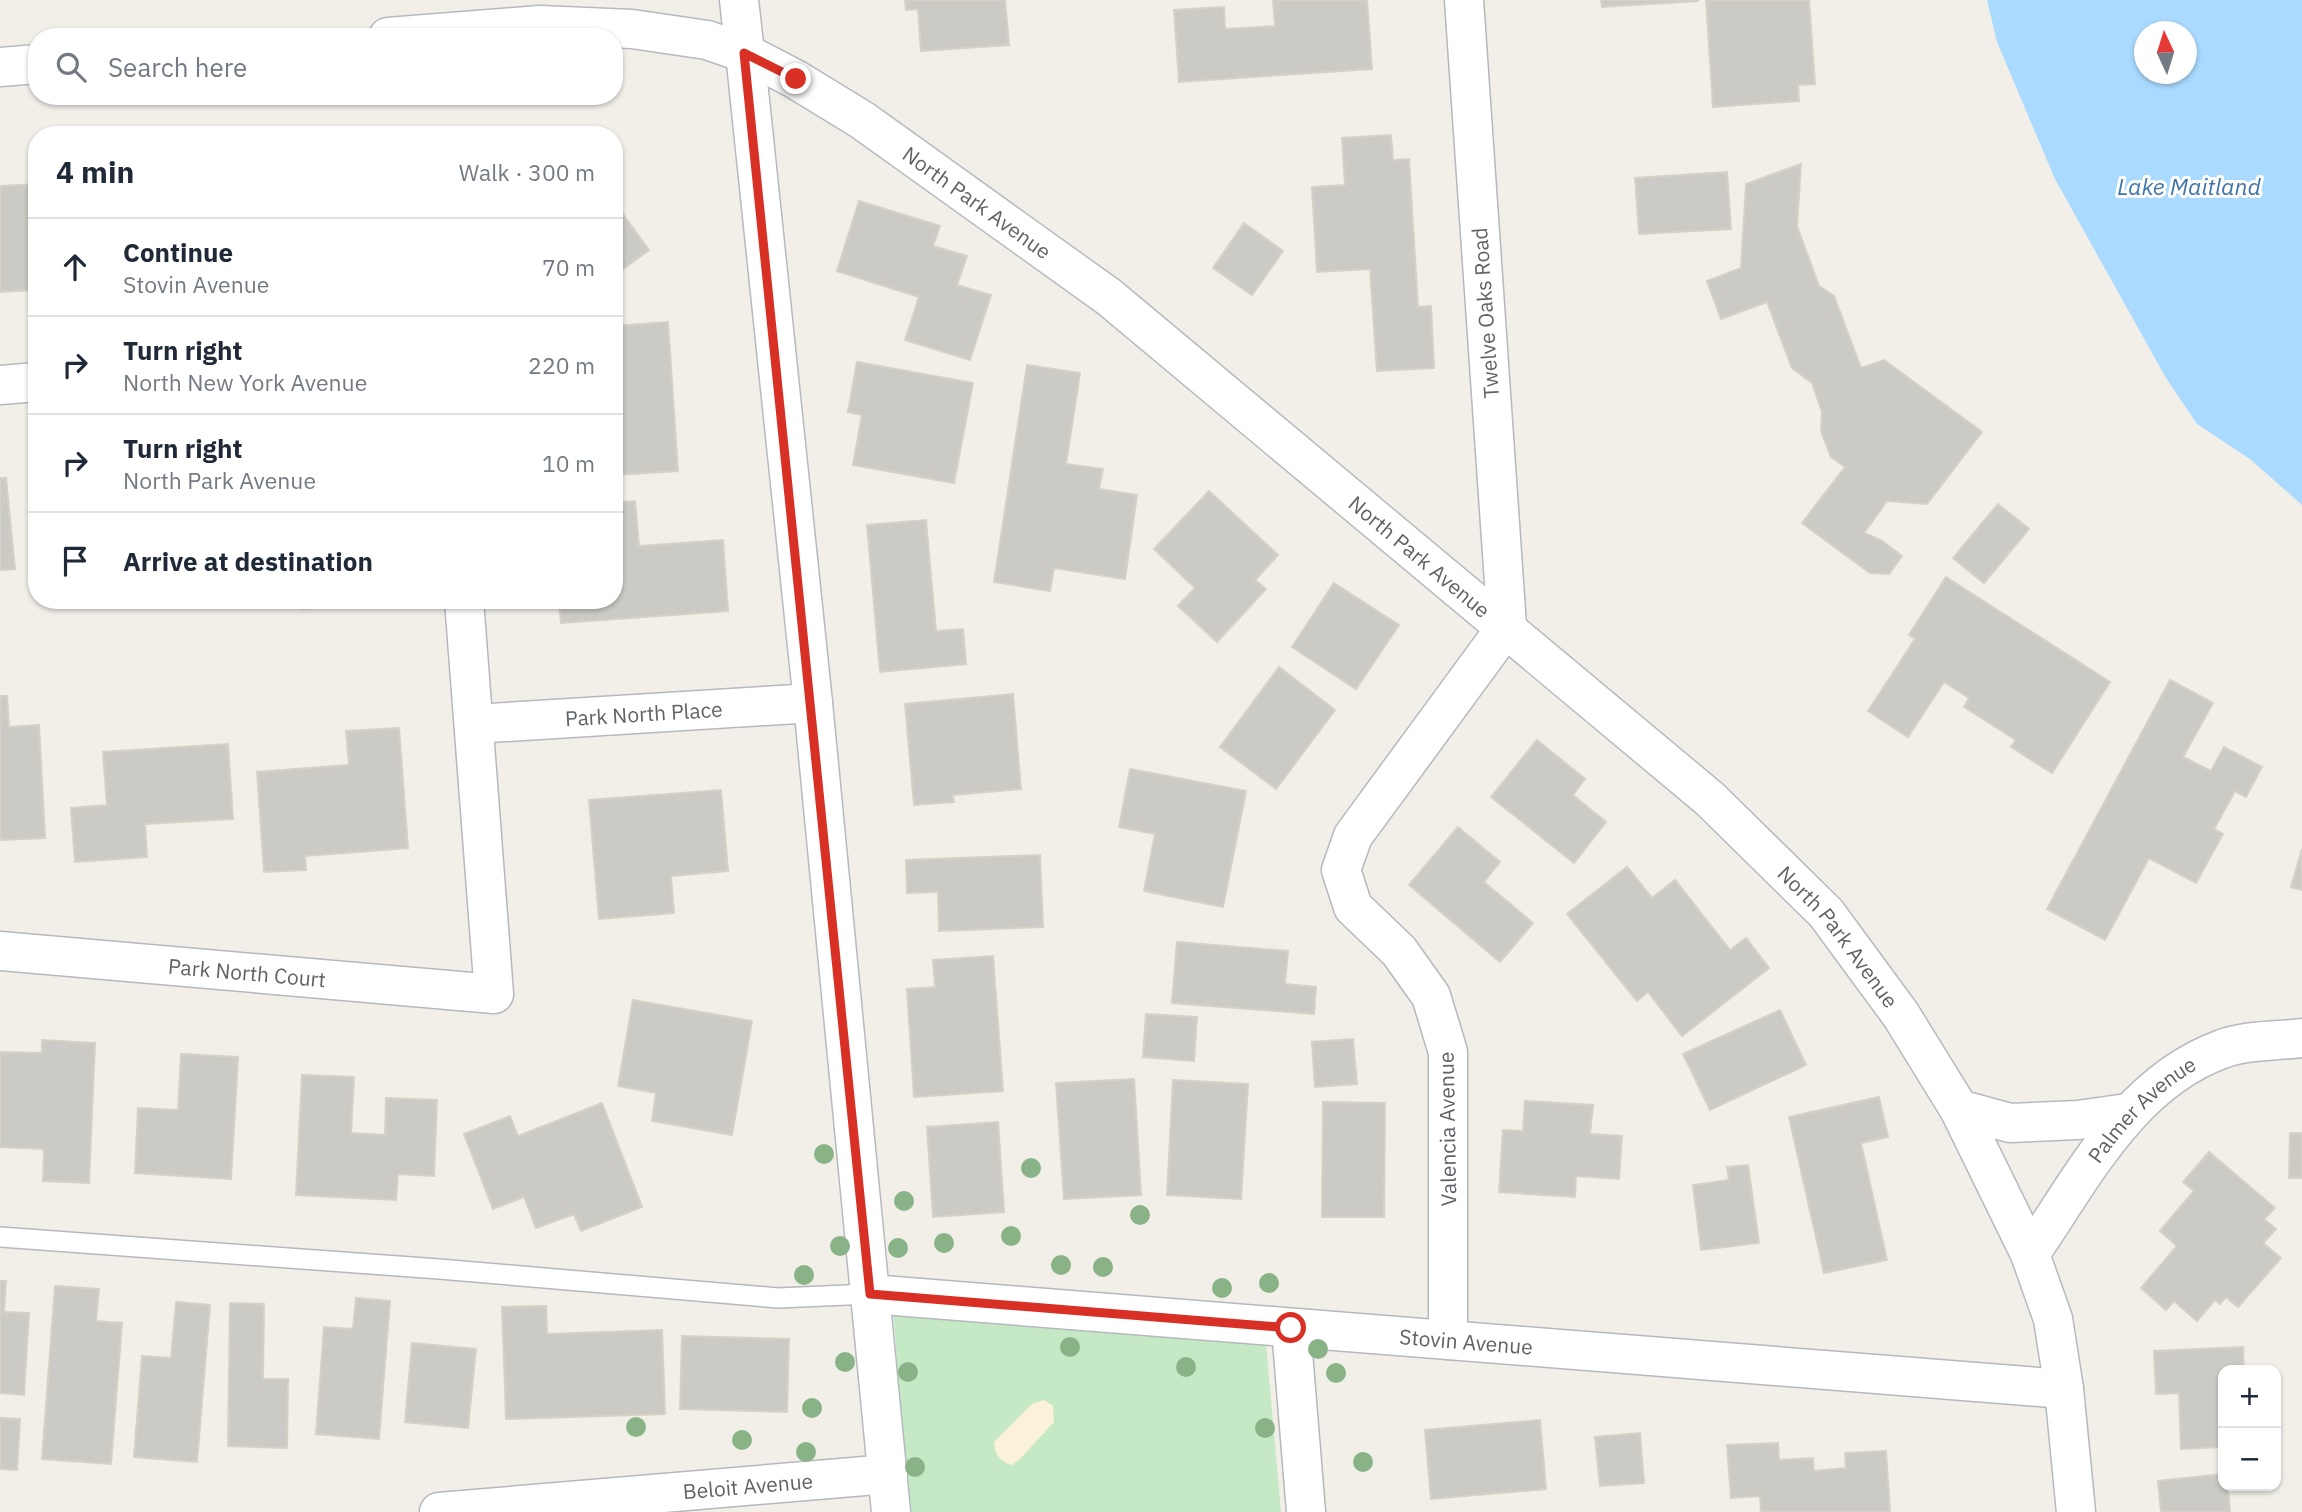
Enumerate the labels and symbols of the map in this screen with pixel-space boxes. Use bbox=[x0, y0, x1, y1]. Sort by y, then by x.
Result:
north arrow bbox=[2134, 21, 2197, 84]
route end bbox=[780, 63, 811, 94]
street label: North Park Avenue bbox=[897, 140, 1057, 265]
water label: Lake Maitland bbox=[2117, 171, 2261, 201]
street label: Twelve Oaks Road bbox=[1465, 227, 1505, 399]
street label: North Park Avenue bbox=[1343, 489, 1496, 624]
street label: Park North Place bbox=[564, 695, 723, 732]
street label: North Park Avenue bbox=[1772, 859, 1905, 1013]
street label: Park North Court bbox=[167, 952, 327, 993]
street label: Palmer Avenue bbox=[2081, 1050, 2201, 1168]
street label: Valencia Avenue bbox=[1432, 1051, 1462, 1207]
route start bbox=[1275, 1312, 1306, 1343]
street label: Stovin Avenue bbox=[1398, 1322, 1534, 1361]
street label: Beloit Avenue bbox=[682, 1466, 814, 1505]

